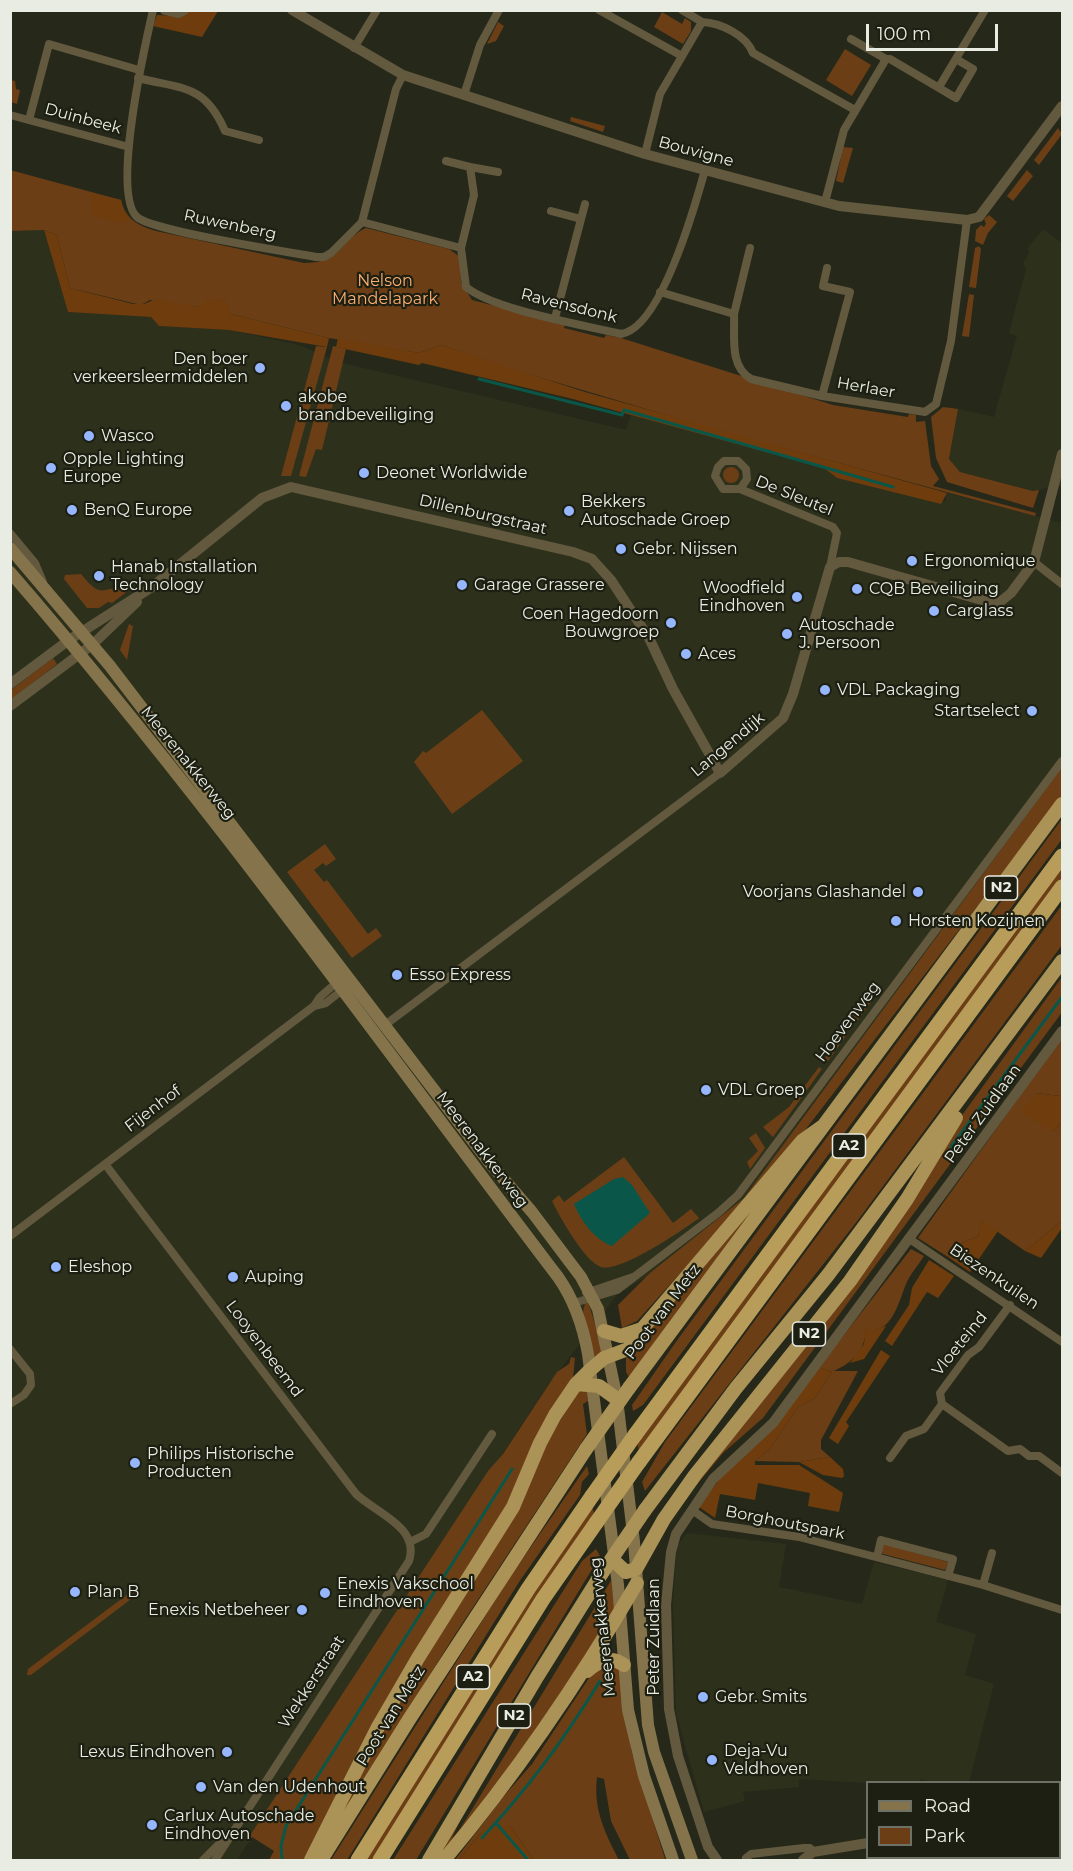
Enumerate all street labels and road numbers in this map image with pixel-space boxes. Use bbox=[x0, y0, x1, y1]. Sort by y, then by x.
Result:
street label: Duinbeek bbox=[42, 100, 124, 138]
street label: Bouvigne bbox=[656, 133, 736, 171]
street label: Ruwenberg bbox=[182, 206, 278, 244]
street label: Ravensdonk bbox=[519, 285, 619, 327]
street label: Herlaer bbox=[835, 373, 897, 403]
street label: De Sleutel bbox=[752, 472, 836, 520]
street label: Dillenburgstraat bbox=[417, 491, 549, 539]
street label: Meerenakkerweg bbox=[136, 702, 240, 824]
street label: Langendijk bbox=[687, 709, 769, 781]
road number: N2 bbox=[984, 876, 1018, 900]
street label: Hoevenweg bbox=[812, 978, 884, 1066]
street label: Peter Zuidlaan bbox=[941, 1061, 1025, 1167]
street label: Fijenhof bbox=[121, 1082, 185, 1136]
street label: Meerenakkerweg bbox=[432, 1088, 532, 1212]
road number: A2 bbox=[832, 1134, 866, 1158]
street label: Biezenkuilen bbox=[946, 1240, 1042, 1314]
street label: Poot van Metz bbox=[621, 1261, 705, 1363]
street label: Looyenbeemd bbox=[221, 1297, 307, 1401]
street label: Vloeteind bbox=[928, 1308, 992, 1380]
road number: N2 bbox=[792, 1322, 826, 1346]
street label: Borghoutspark bbox=[724, 1502, 846, 1544]
street label: Meerenakkerweg bbox=[586, 1556, 620, 1698]
street label: Peter Zuidlaan bbox=[644, 1578, 664, 1696]
street label: Wekkerstraat bbox=[275, 1632, 349, 1732]
street label: Poot van Metz bbox=[353, 1662, 429, 1770]
road number: A2 bbox=[456, 1665, 490, 1689]
road number: N2 bbox=[498, 1704, 530, 1728]

